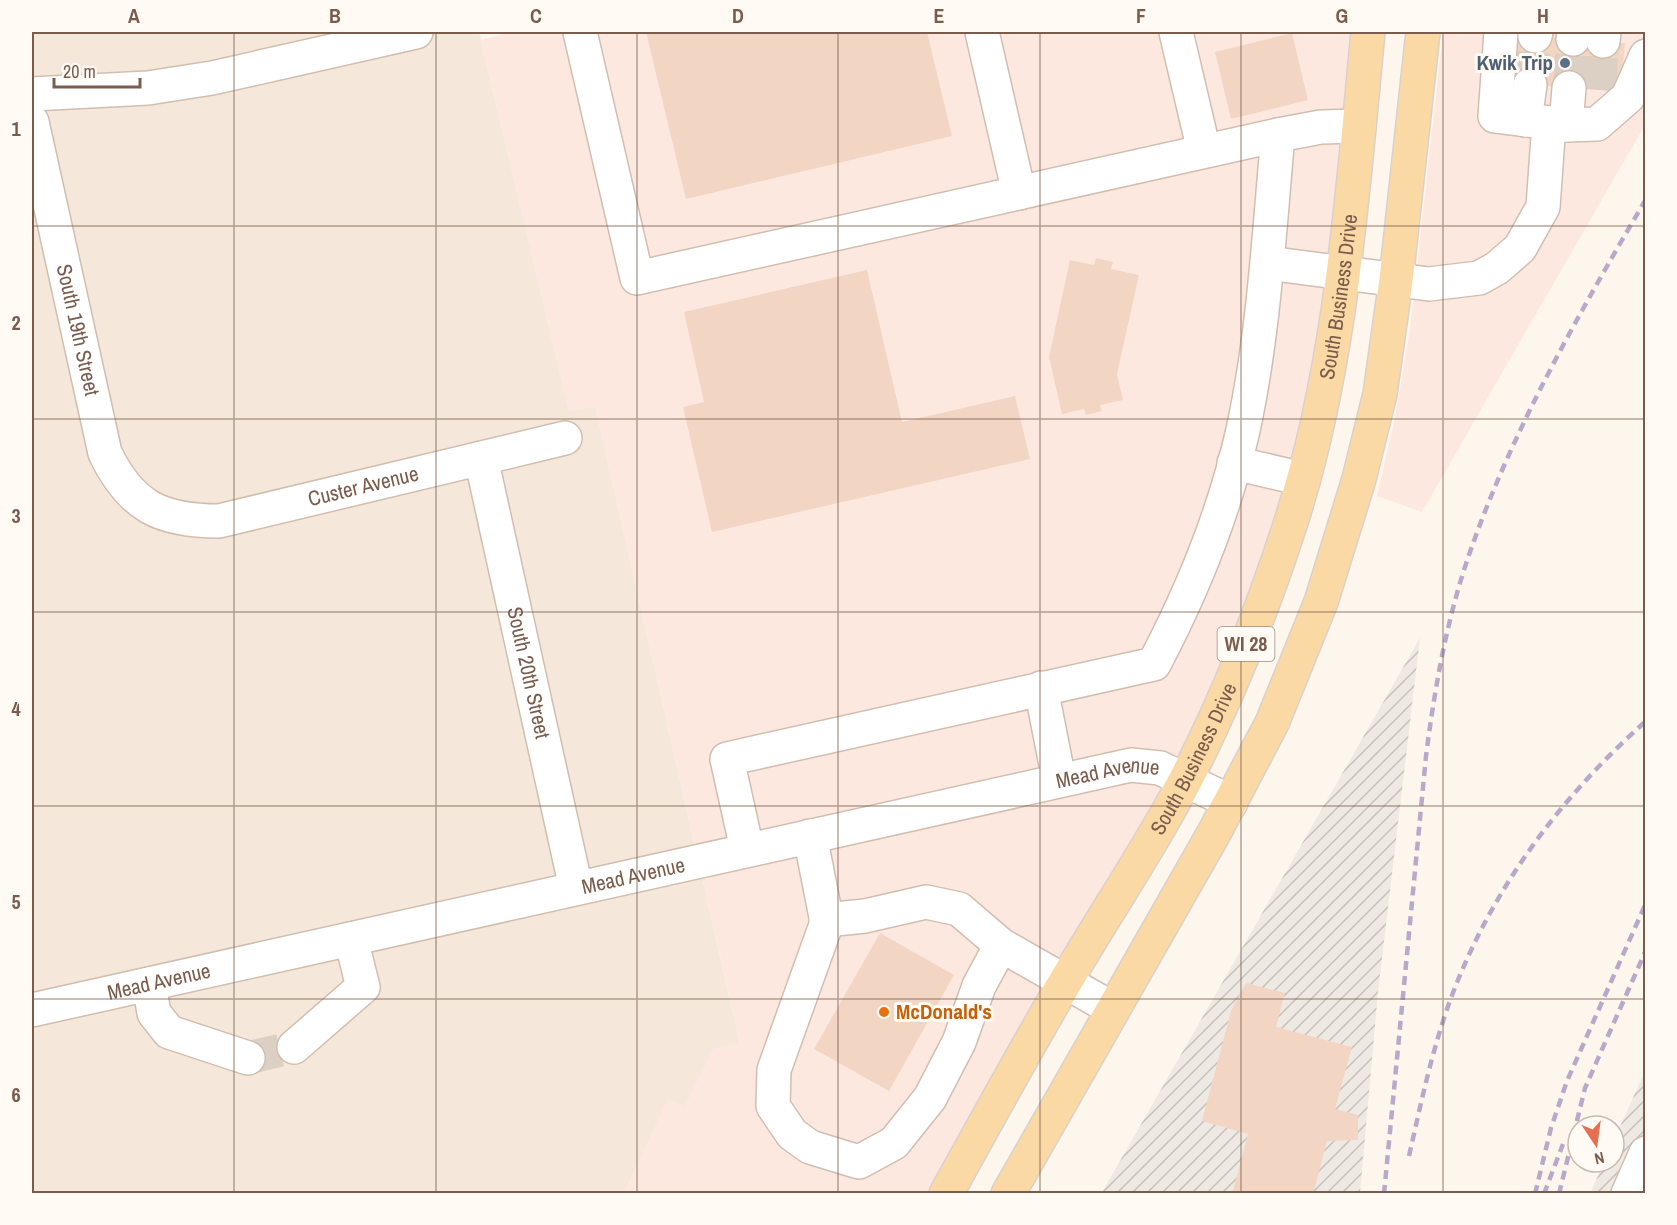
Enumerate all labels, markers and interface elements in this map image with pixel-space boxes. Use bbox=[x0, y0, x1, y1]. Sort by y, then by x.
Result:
text: A bbox=[128, 2, 140, 29]
text: B bbox=[329, 2, 341, 29]
text: C bbox=[530, 2, 542, 29]
text: D bbox=[732, 2, 744, 29]
text: E bbox=[934, 2, 945, 29]
text: F bbox=[1136, 2, 1146, 29]
text: G bbox=[1336, 2, 1348, 29]
text: H bbox=[1537, 2, 1549, 29]
place label: Kwik Trip bbox=[1476, 48, 1553, 77]
scale bar bbox=[54, 51, 140, 89]
marker: Kwik Trip bbox=[1558, 56, 1572, 70]
text: 20 m bbox=[63, 59, 96, 84]
text: 1 bbox=[11, 115, 21, 142]
street label: South Business Drive bbox=[1312, 213, 1364, 382]
street label: South 19th Street bbox=[50, 261, 107, 399]
text: 2 bbox=[11, 309, 21, 336]
street label: Custer Avenue bbox=[305, 459, 421, 513]
text: 3 bbox=[11, 502, 21, 529]
street label: South 20th Street bbox=[500, 604, 558, 742]
road number: WI 28 bbox=[1218, 627, 1274, 661]
street label: South Business Drive bbox=[1143, 678, 1243, 840]
text: 4 bbox=[11, 695, 21, 722]
street label: Mead Avenue bbox=[1053, 750, 1161, 795]
street label: Mead Avenue bbox=[579, 850, 688, 901]
text: 5 bbox=[11, 888, 21, 915]
street label: Mead Avenue bbox=[104, 956, 213, 1007]
place label: McDonald's bbox=[896, 997, 992, 1026]
marker: McDonald's bbox=[877, 1005, 891, 1019]
text: 6 bbox=[11, 1081, 21, 1108]
north arrow bbox=[1566, 1114, 1626, 1174]
text: N bbox=[1592, 1147, 1606, 1170]

